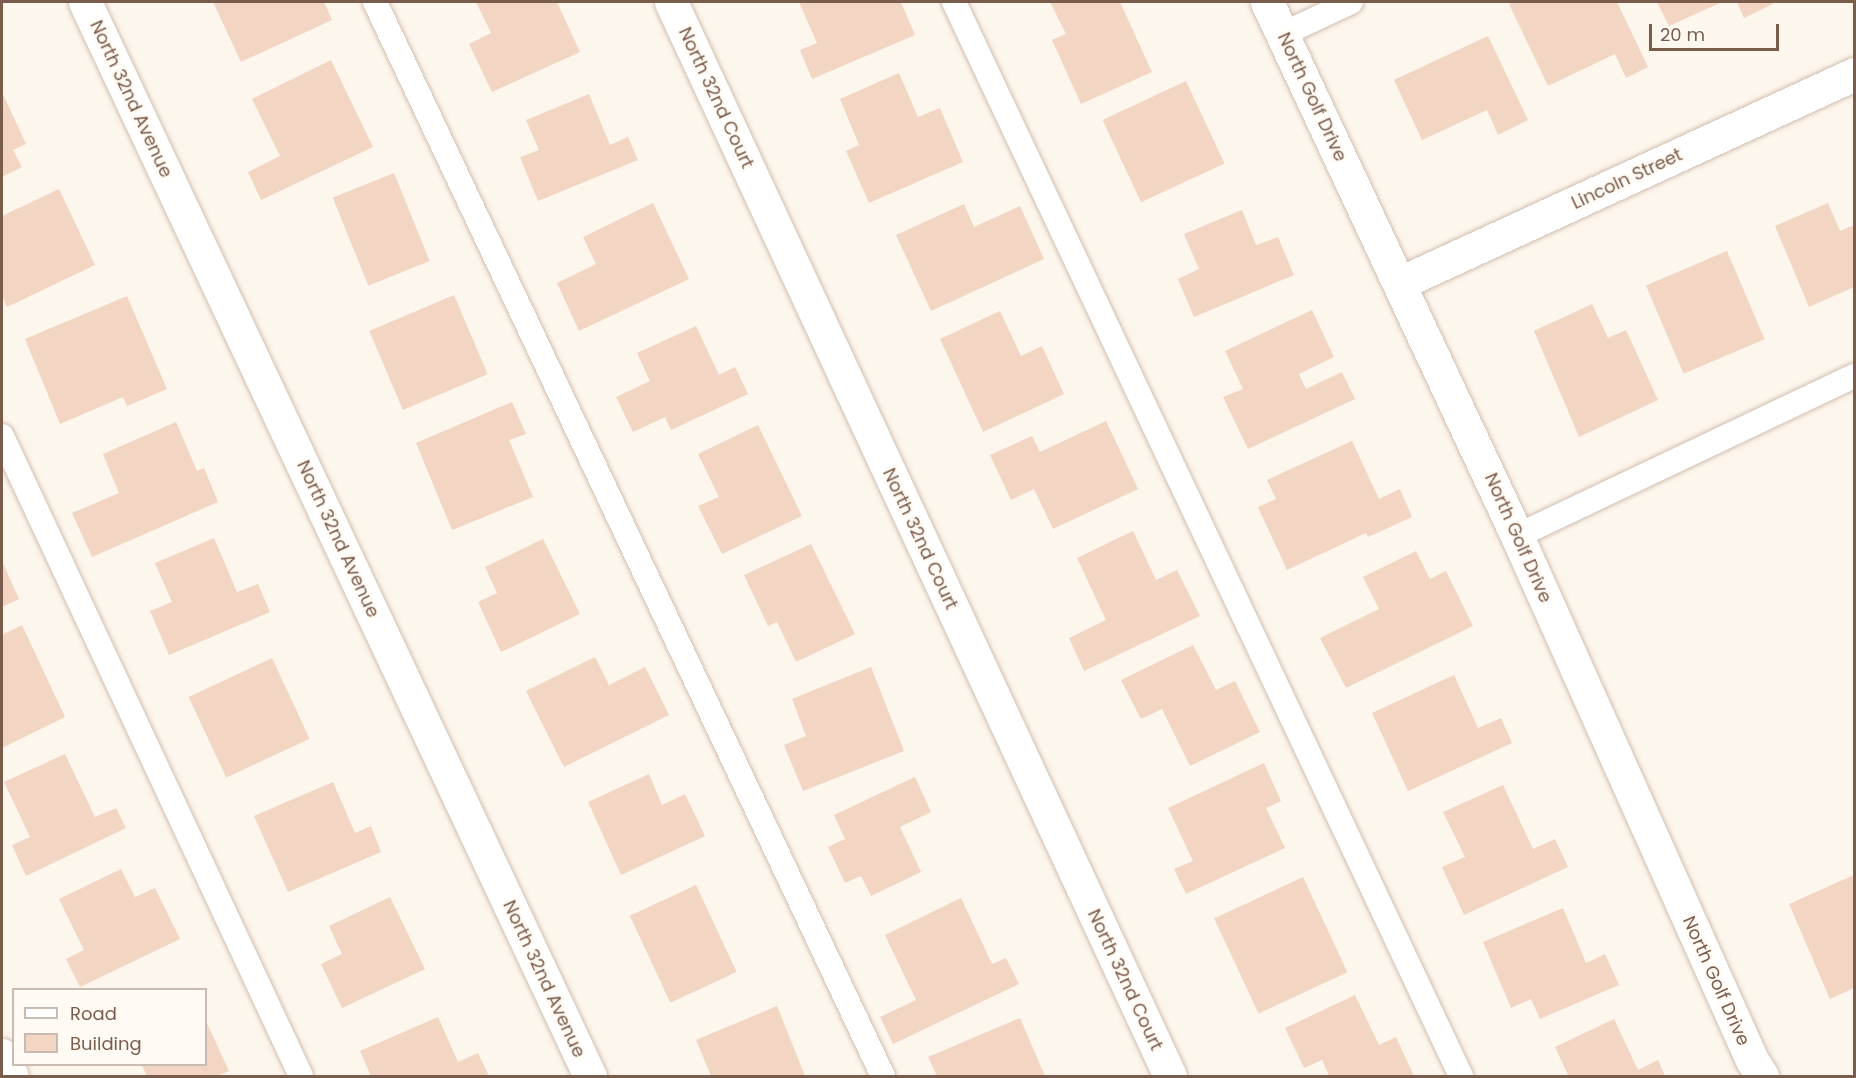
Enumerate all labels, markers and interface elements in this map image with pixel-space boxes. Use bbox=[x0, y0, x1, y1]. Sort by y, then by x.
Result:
scale bar bbox=[1652, 12, 1782, 50]
street label: North 32nd Avenue bbox=[85, 17, 177, 181]
text: 20 m bbox=[1660, 22, 1705, 47]
street label: North 32nd Court bbox=[674, 24, 758, 172]
street label: North Golf Drive bbox=[1273, 29, 1351, 165]
street label: Lincoln Street bbox=[1568, 144, 1686, 214]
street label: North 32nd Avenue bbox=[292, 457, 384, 621]
street label: North 32nd Court bbox=[878, 465, 962, 613]
street label: North Golf Drive bbox=[1480, 470, 1556, 606]
street label: North 32nd Avenue bbox=[498, 897, 590, 1061]
street label: North 32nd Court bbox=[1083, 906, 1167, 1054]
street label: North Golf Drive bbox=[1678, 913, 1754, 1049]
legend bbox=[12, 988, 207, 1066]
text: Road bbox=[70, 1001, 117, 1026]
text: Building bbox=[70, 1031, 142, 1056]

